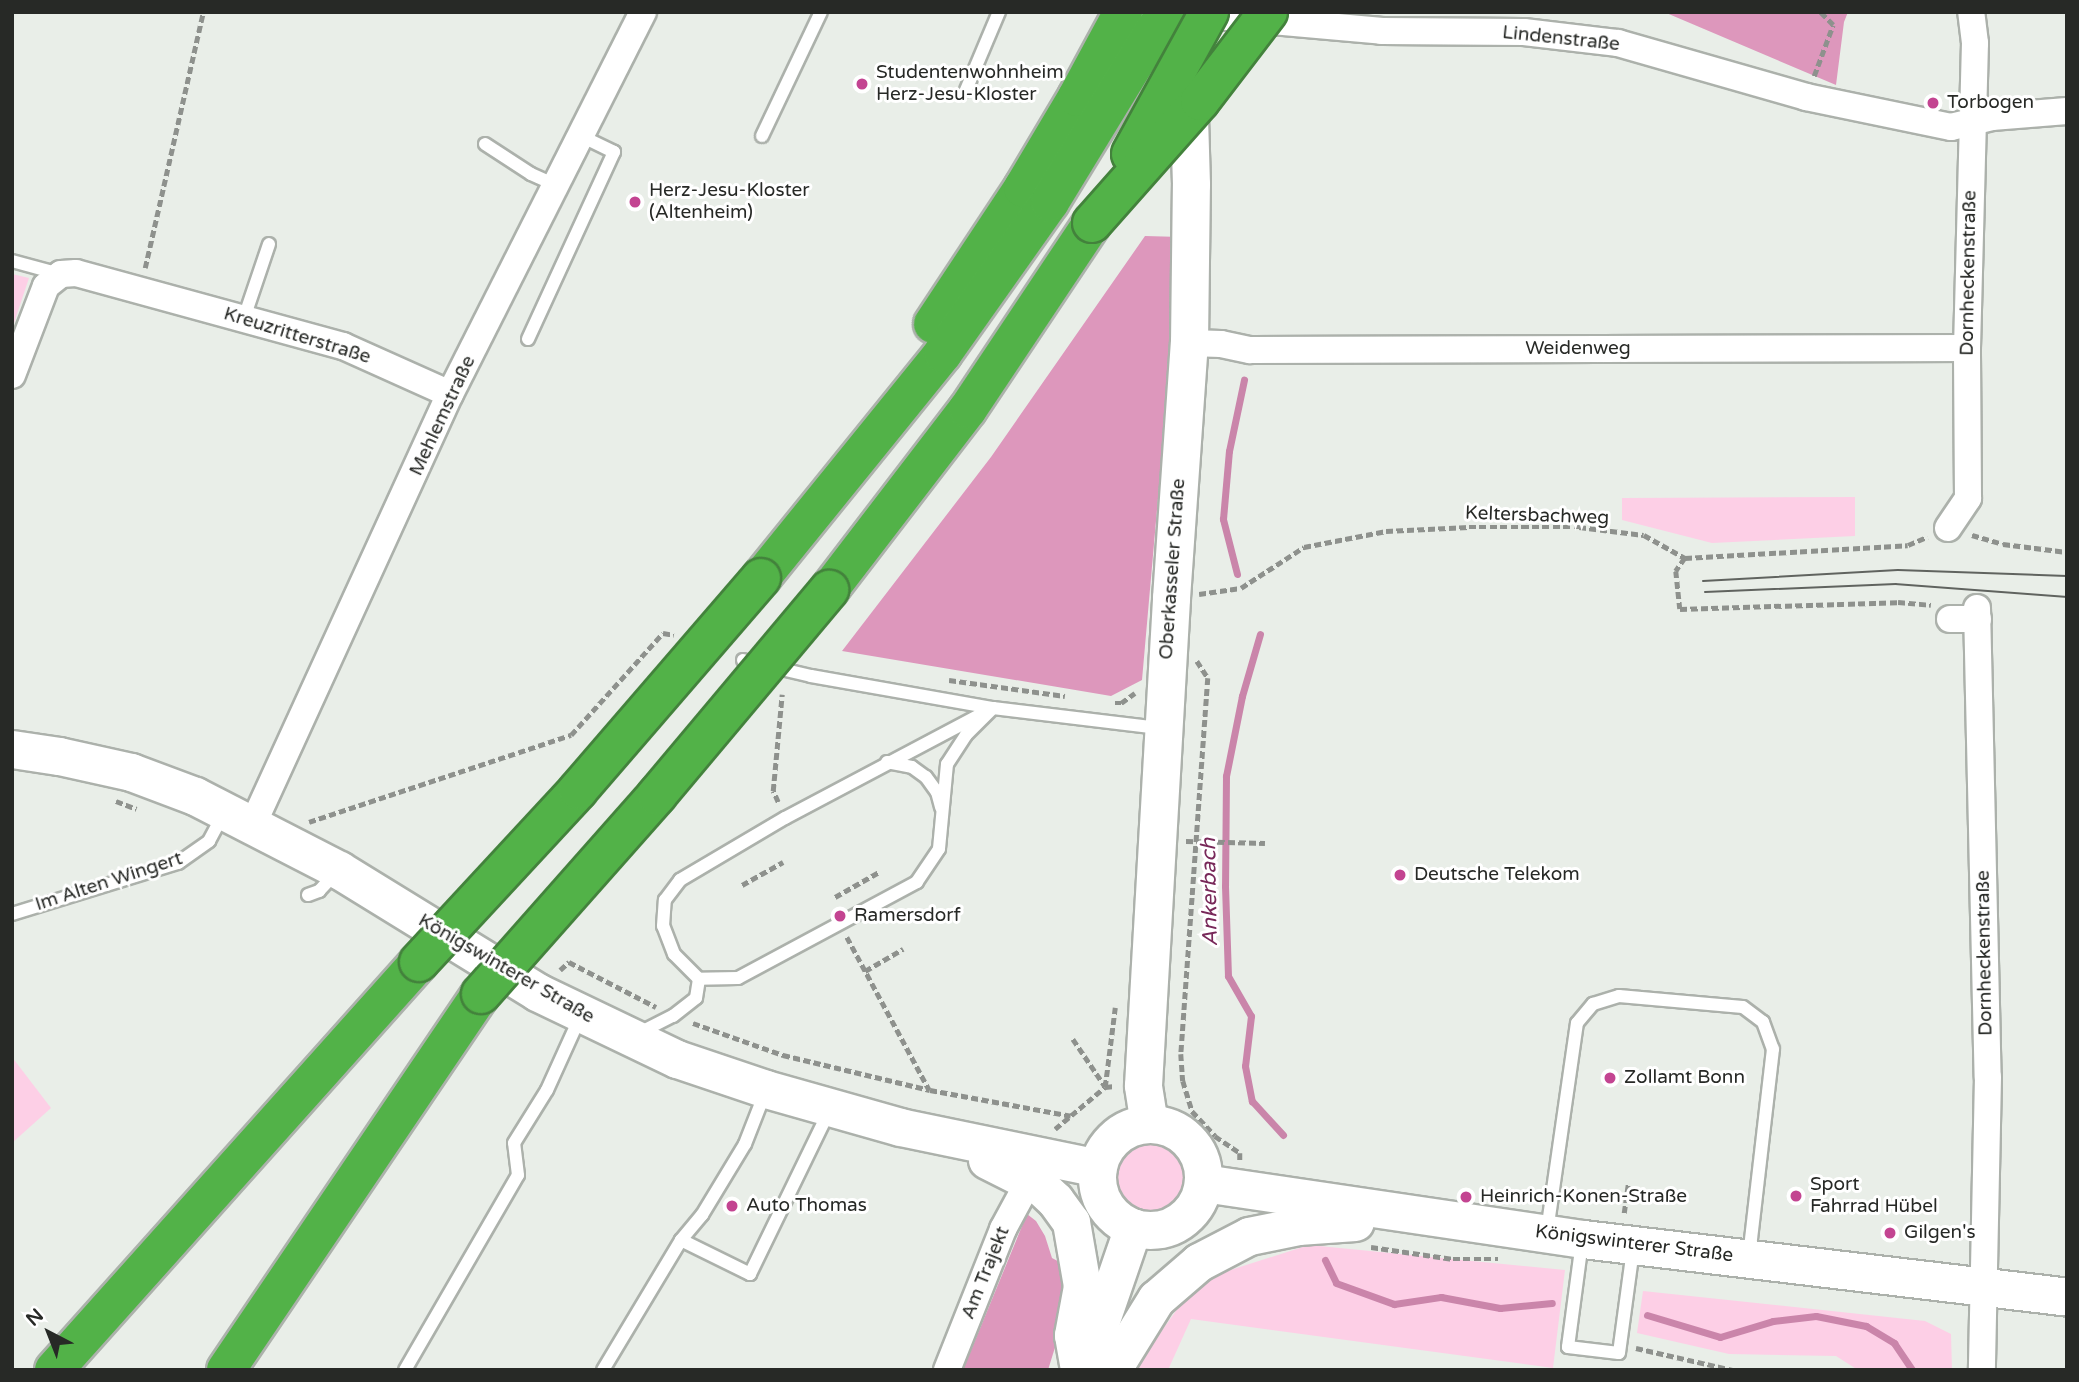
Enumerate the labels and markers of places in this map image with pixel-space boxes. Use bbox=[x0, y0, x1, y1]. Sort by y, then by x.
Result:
place label: Studentenwohnheim Herz-Jesu-Kloster bbox=[876, 62, 1064, 106]
marker: Studentenwohnheim Herz-Jesu-Kloster bbox=[854, 76, 870, 92]
place label: Torbogen bbox=[1947, 92, 2034, 114]
marker: Torbogen bbox=[1925, 95, 1941, 111]
place label: Herz-Jesu-Kloster (Altenheim) bbox=[649, 180, 810, 224]
marker: Herz-Jesu-Kloster (Altenheim) bbox=[627, 194, 643, 210]
place label: Deutsche Telekom bbox=[1414, 864, 1580, 886]
marker: Deutsche Telekom bbox=[1392, 867, 1408, 883]
place label: Ramersdorf bbox=[854, 905, 961, 927]
marker: Ramersdorf bbox=[832, 908, 848, 924]
place label: Zollamt Bonn bbox=[1624, 1067, 1745, 1089]
marker: Zollamt Bonn bbox=[1602, 1070, 1618, 1086]
place label: Sport Fahrrad Hübel bbox=[1810, 1174, 1938, 1218]
place label: Heinrich-Konen-Straße bbox=[1480, 1186, 1687, 1208]
marker: Sport Fahrrad Hübel bbox=[1788, 1188, 1804, 1204]
marker: Heinrich-Konen-Straße bbox=[1458, 1189, 1474, 1205]
place label: Auto Thomas bbox=[746, 1195, 867, 1217]
marker: Auto Thomas bbox=[724, 1198, 740, 1214]
place label: Gilgen's bbox=[1904, 1222, 1975, 1244]
marker: Gilgen's bbox=[1882, 1225, 1898, 1241]

